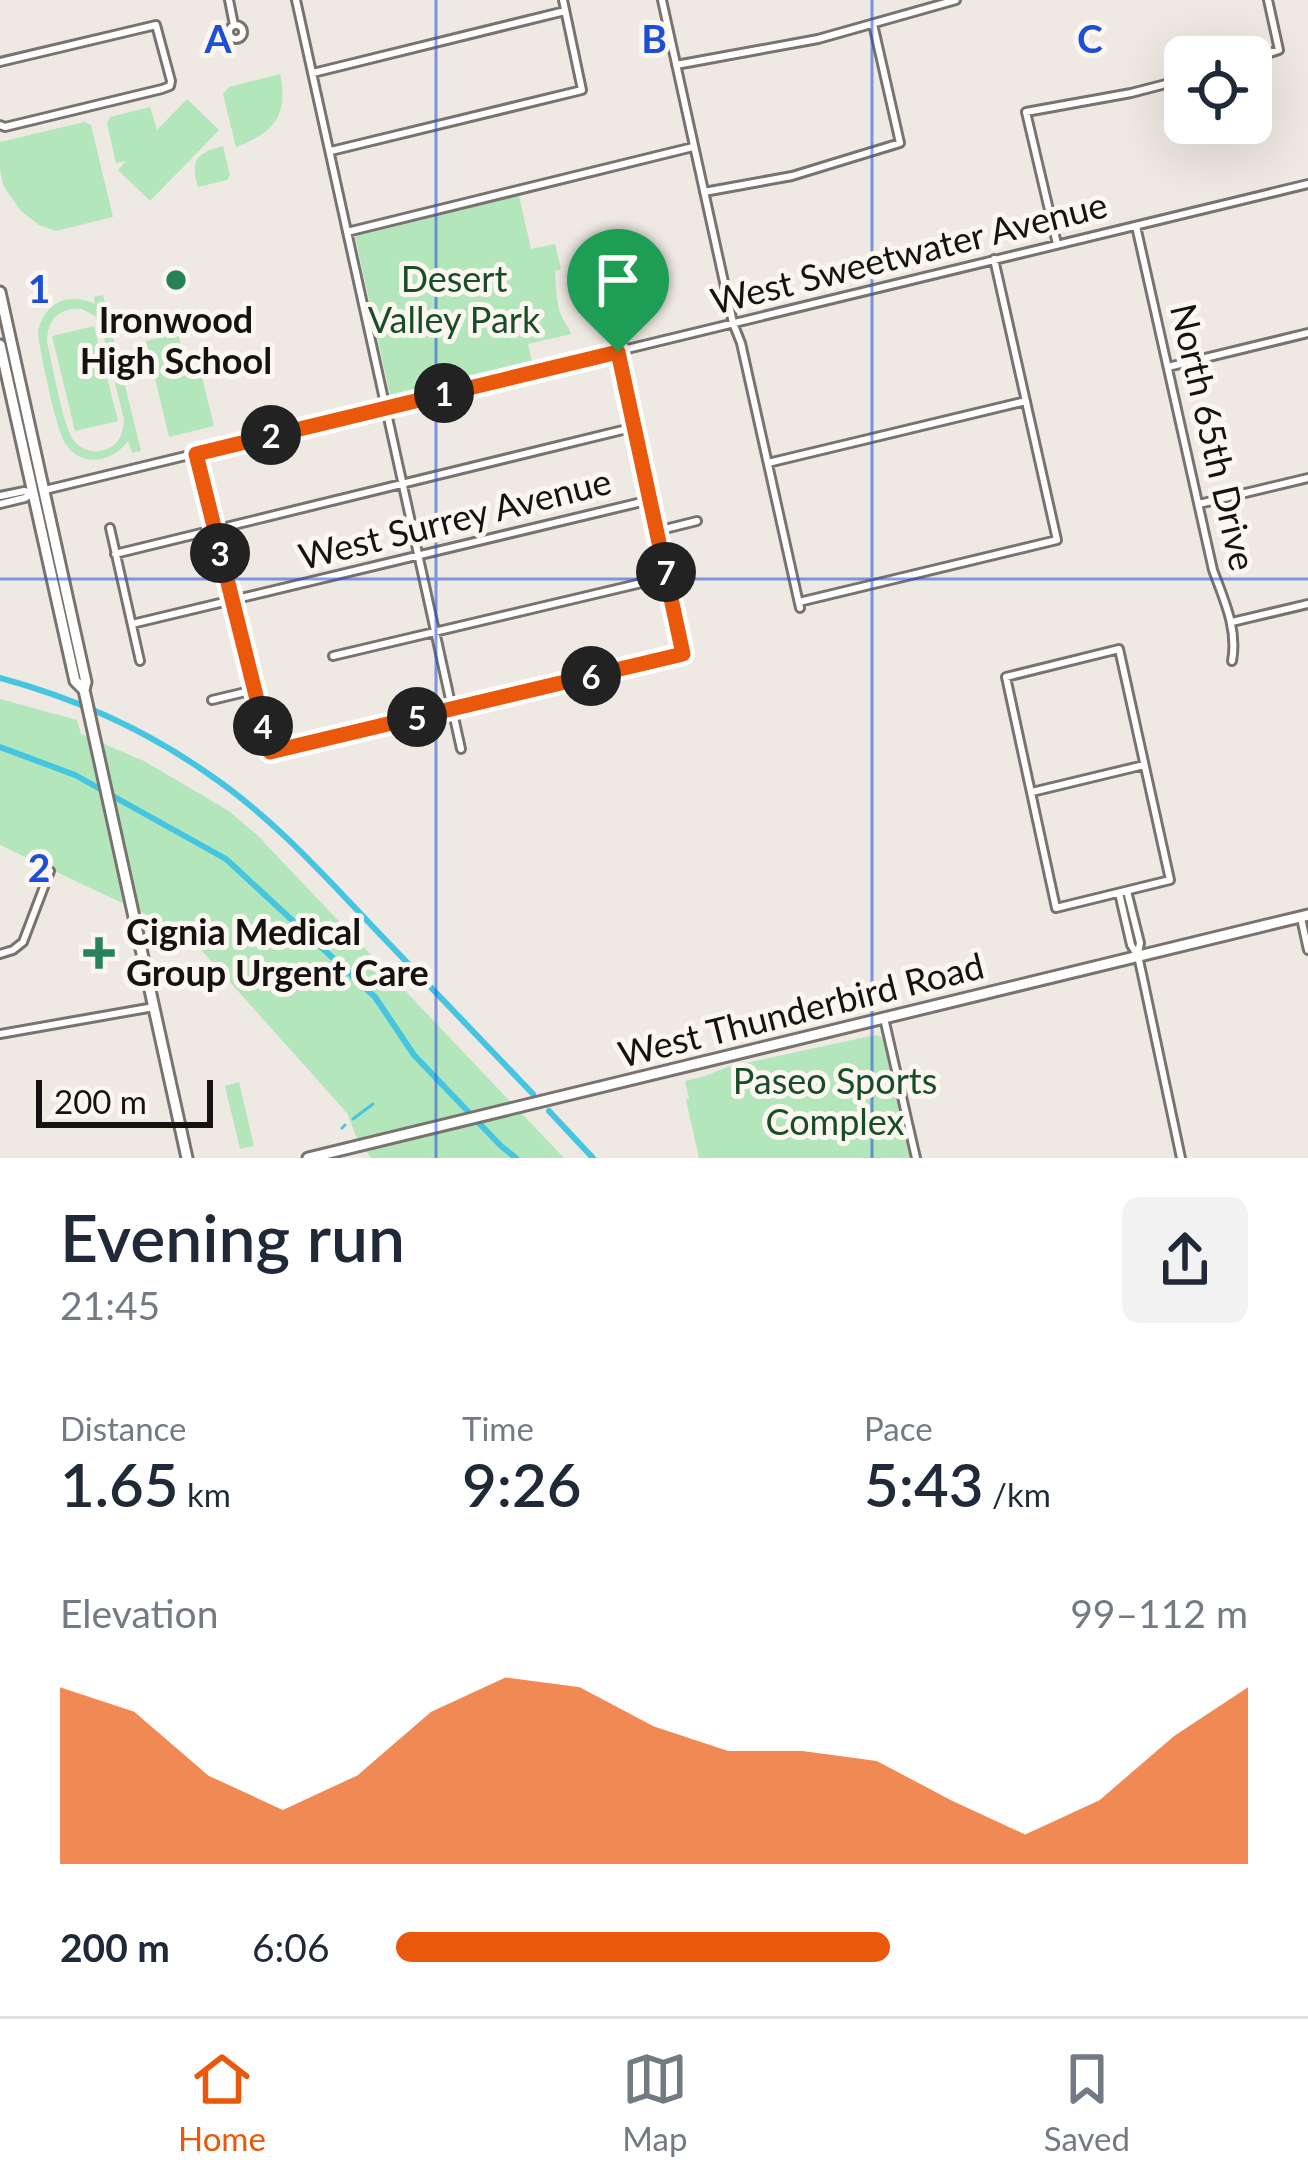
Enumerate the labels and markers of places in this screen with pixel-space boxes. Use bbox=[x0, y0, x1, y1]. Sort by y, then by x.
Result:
pin bbox=[567, 229, 669, 352]
marker: Ironwood High School bbox=[163, 267, 189, 293]
place label: Ironwood High School bbox=[80, 297, 272, 382]
pin: 1 bbox=[414, 363, 474, 423]
pin: 2 bbox=[241, 405, 301, 465]
pin: 3 bbox=[190, 523, 250, 583]
pin: 7 bbox=[636, 542, 696, 602]
pin: 6 bbox=[561, 646, 621, 706]
pin: 5 bbox=[387, 687, 447, 747]
pin: 4 bbox=[233, 696, 293, 756]
place label: Cignia Medical Group Urgent Care bbox=[126, 909, 429, 994]
marker: Cignia Medical Group Urgent Care bbox=[83, 937, 115, 969]

